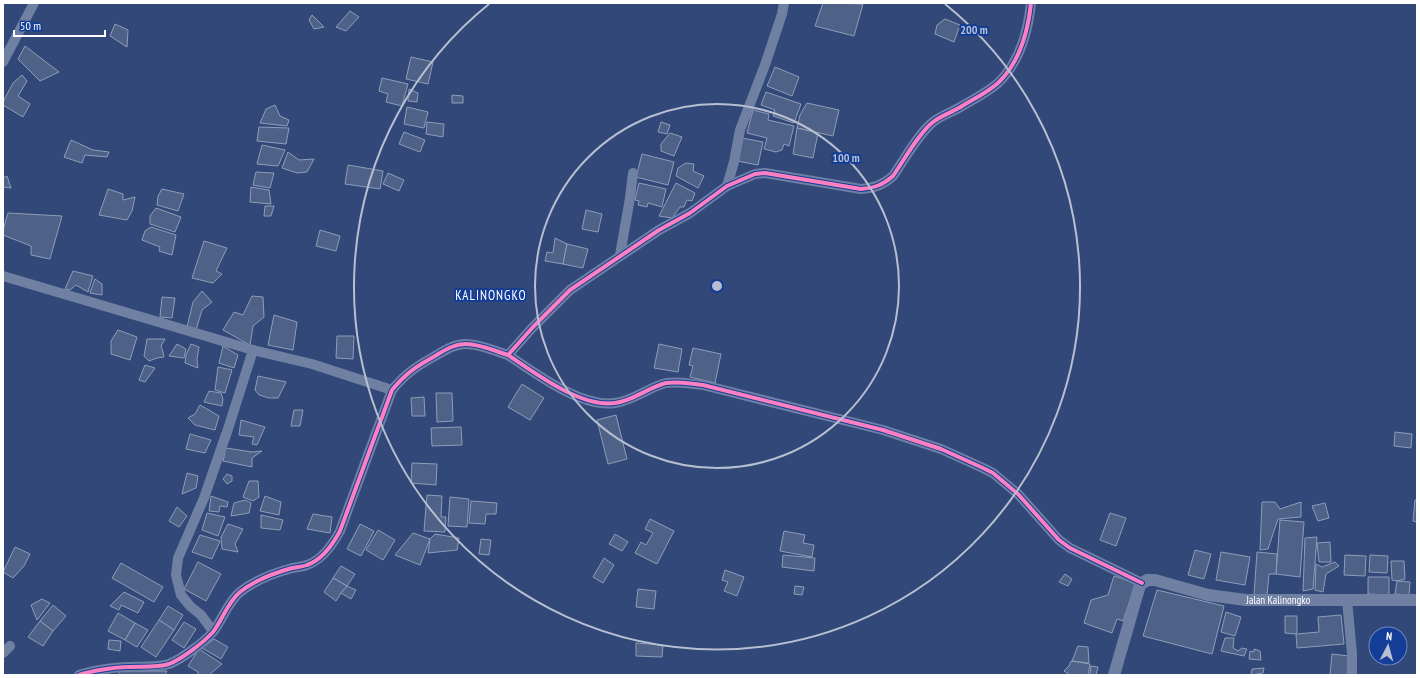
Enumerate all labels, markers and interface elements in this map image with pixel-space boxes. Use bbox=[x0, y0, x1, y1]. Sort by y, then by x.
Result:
scale bar bbox=[14, 12, 105, 38]
text: 50 m bbox=[20, 18, 41, 33]
text: 200 m bbox=[960, 22, 988, 37]
text: 100 m bbox=[832, 150, 860, 165]
centre of rings bbox=[710, 279, 724, 293]
district label: KALINONGKO bbox=[455, 287, 527, 304]
street label: Jalan Kalinongko bbox=[1245, 593, 1311, 607]
north arrow bbox=[1368, 626, 1408, 666]
text: N bbox=[1385, 629, 1393, 643]

